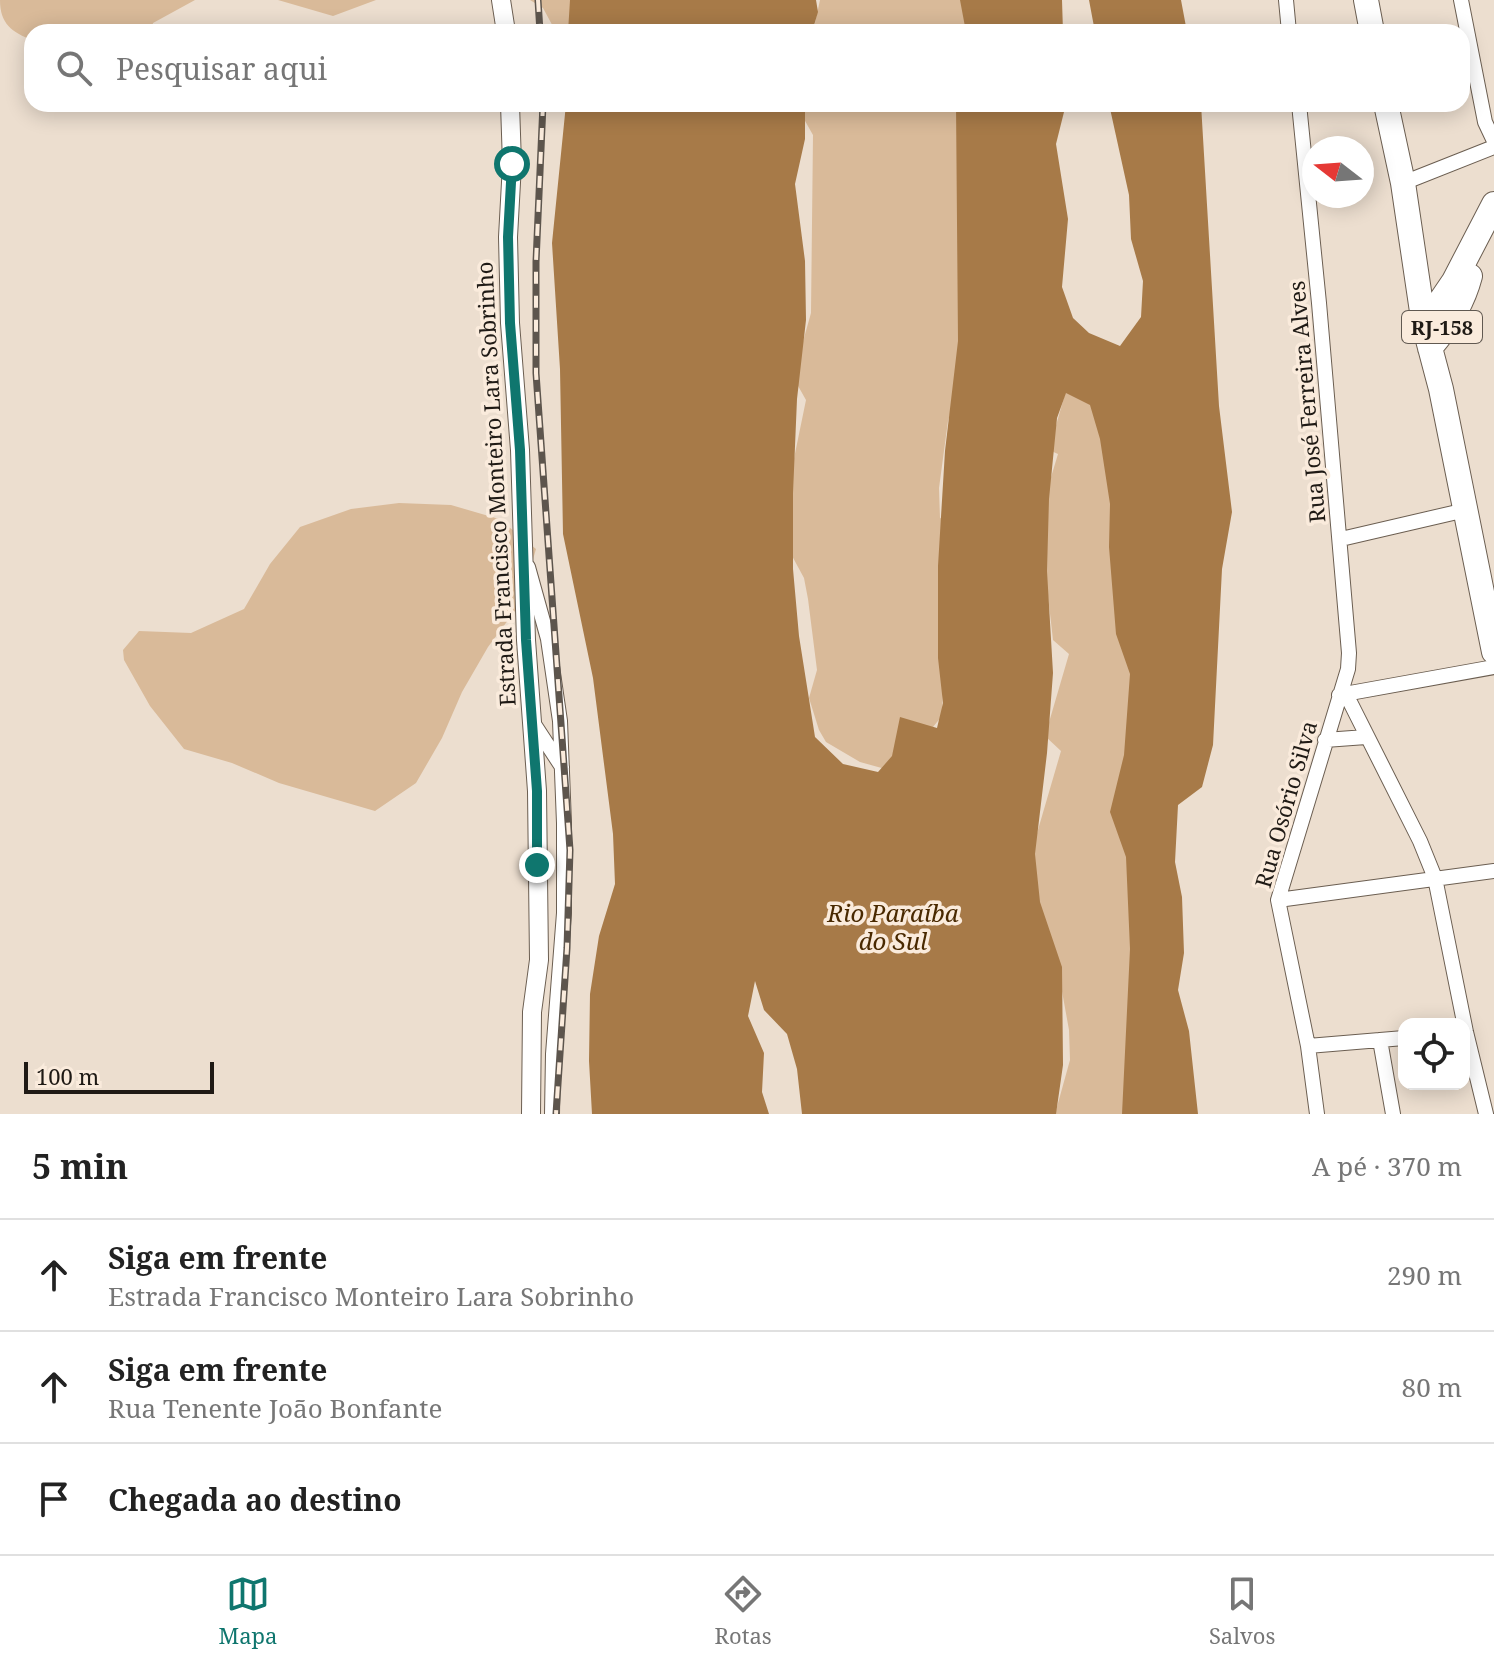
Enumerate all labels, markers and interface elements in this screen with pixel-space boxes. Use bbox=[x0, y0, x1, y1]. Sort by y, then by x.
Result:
search box bbox=[24, 24, 1470, 112]
icon: search bbox=[52, 46, 96, 90]
text: Pesquisar aqui bbox=[116, 48, 327, 89]
north arrow bbox=[1302, 136, 1374, 208]
route start bbox=[494, 146, 530, 182]
street label: Estrada Francisco Monteiro Lara Sobrinho bbox=[468, 261, 522, 707]
street label: Rua José Ferreira Alves bbox=[1280, 280, 1332, 524]
road number: RJ-158 bbox=[1402, 311, 1482, 343]
street label: Rua Osório Silva bbox=[1247, 717, 1323, 891]
route end bbox=[519, 847, 555, 883]
water label: Rio Paraíba do Sul bbox=[826, 896, 959, 957]
map controls bbox=[1398, 1018, 1470, 1090]
button: locate bbox=[1398, 1018, 1470, 1090]
scale bar bbox=[24, 1058, 214, 1094]
text: 100 m bbox=[36, 1061, 99, 1091]
text: 5 min bbox=[32, 1143, 128, 1189]
text: A pé · 370 m bbox=[1312, 1148, 1462, 1184]
text: Siga em frente bbox=[108, 1237, 327, 1278]
icon: ahead bbox=[32, 1253, 76, 1297]
text: 290 m bbox=[1387, 1257, 1462, 1293]
text: Estrada Francisco Monteiro Lara Sobrinho bbox=[108, 1278, 634, 1314]
text: Siga em frente bbox=[108, 1349, 327, 1390]
icon: ahead bbox=[32, 1365, 76, 1409]
text: 80 m bbox=[1402, 1369, 1462, 1405]
text: Rua Tenente João Bonfante bbox=[108, 1390, 442, 1426]
icon: arrive bbox=[32, 1477, 76, 1521]
text: Chegada ao destino bbox=[108, 1479, 402, 1520]
tab: Mapa bbox=[219, 1572, 277, 1650]
tab: Rotas bbox=[715, 1572, 772, 1650]
tab: Salvos bbox=[1209, 1572, 1275, 1650]

